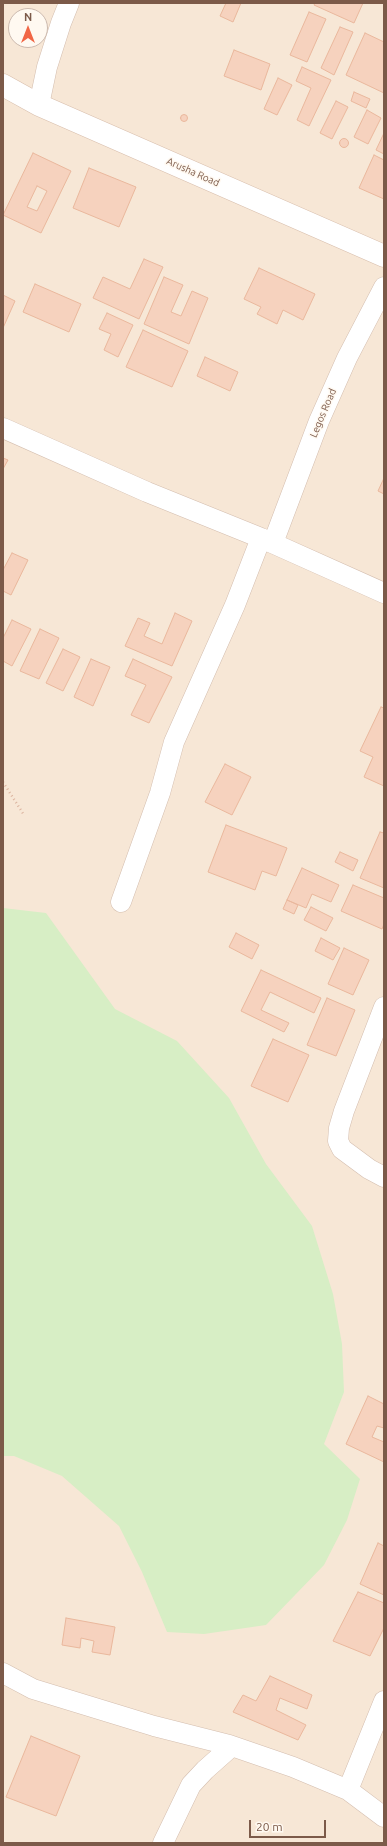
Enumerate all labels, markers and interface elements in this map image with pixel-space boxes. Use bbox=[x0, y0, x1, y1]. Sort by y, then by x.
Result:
north arrow bbox=[8, 8, 48, 48]
text: N bbox=[24, 11, 32, 23]
street label: Arusha Road bbox=[165, 155, 221, 189]
street label: Legos Road bbox=[307, 387, 339, 439]
scale bar bbox=[251, 1812, 328, 1838]
text: 20 m bbox=[256, 1820, 283, 1833]

